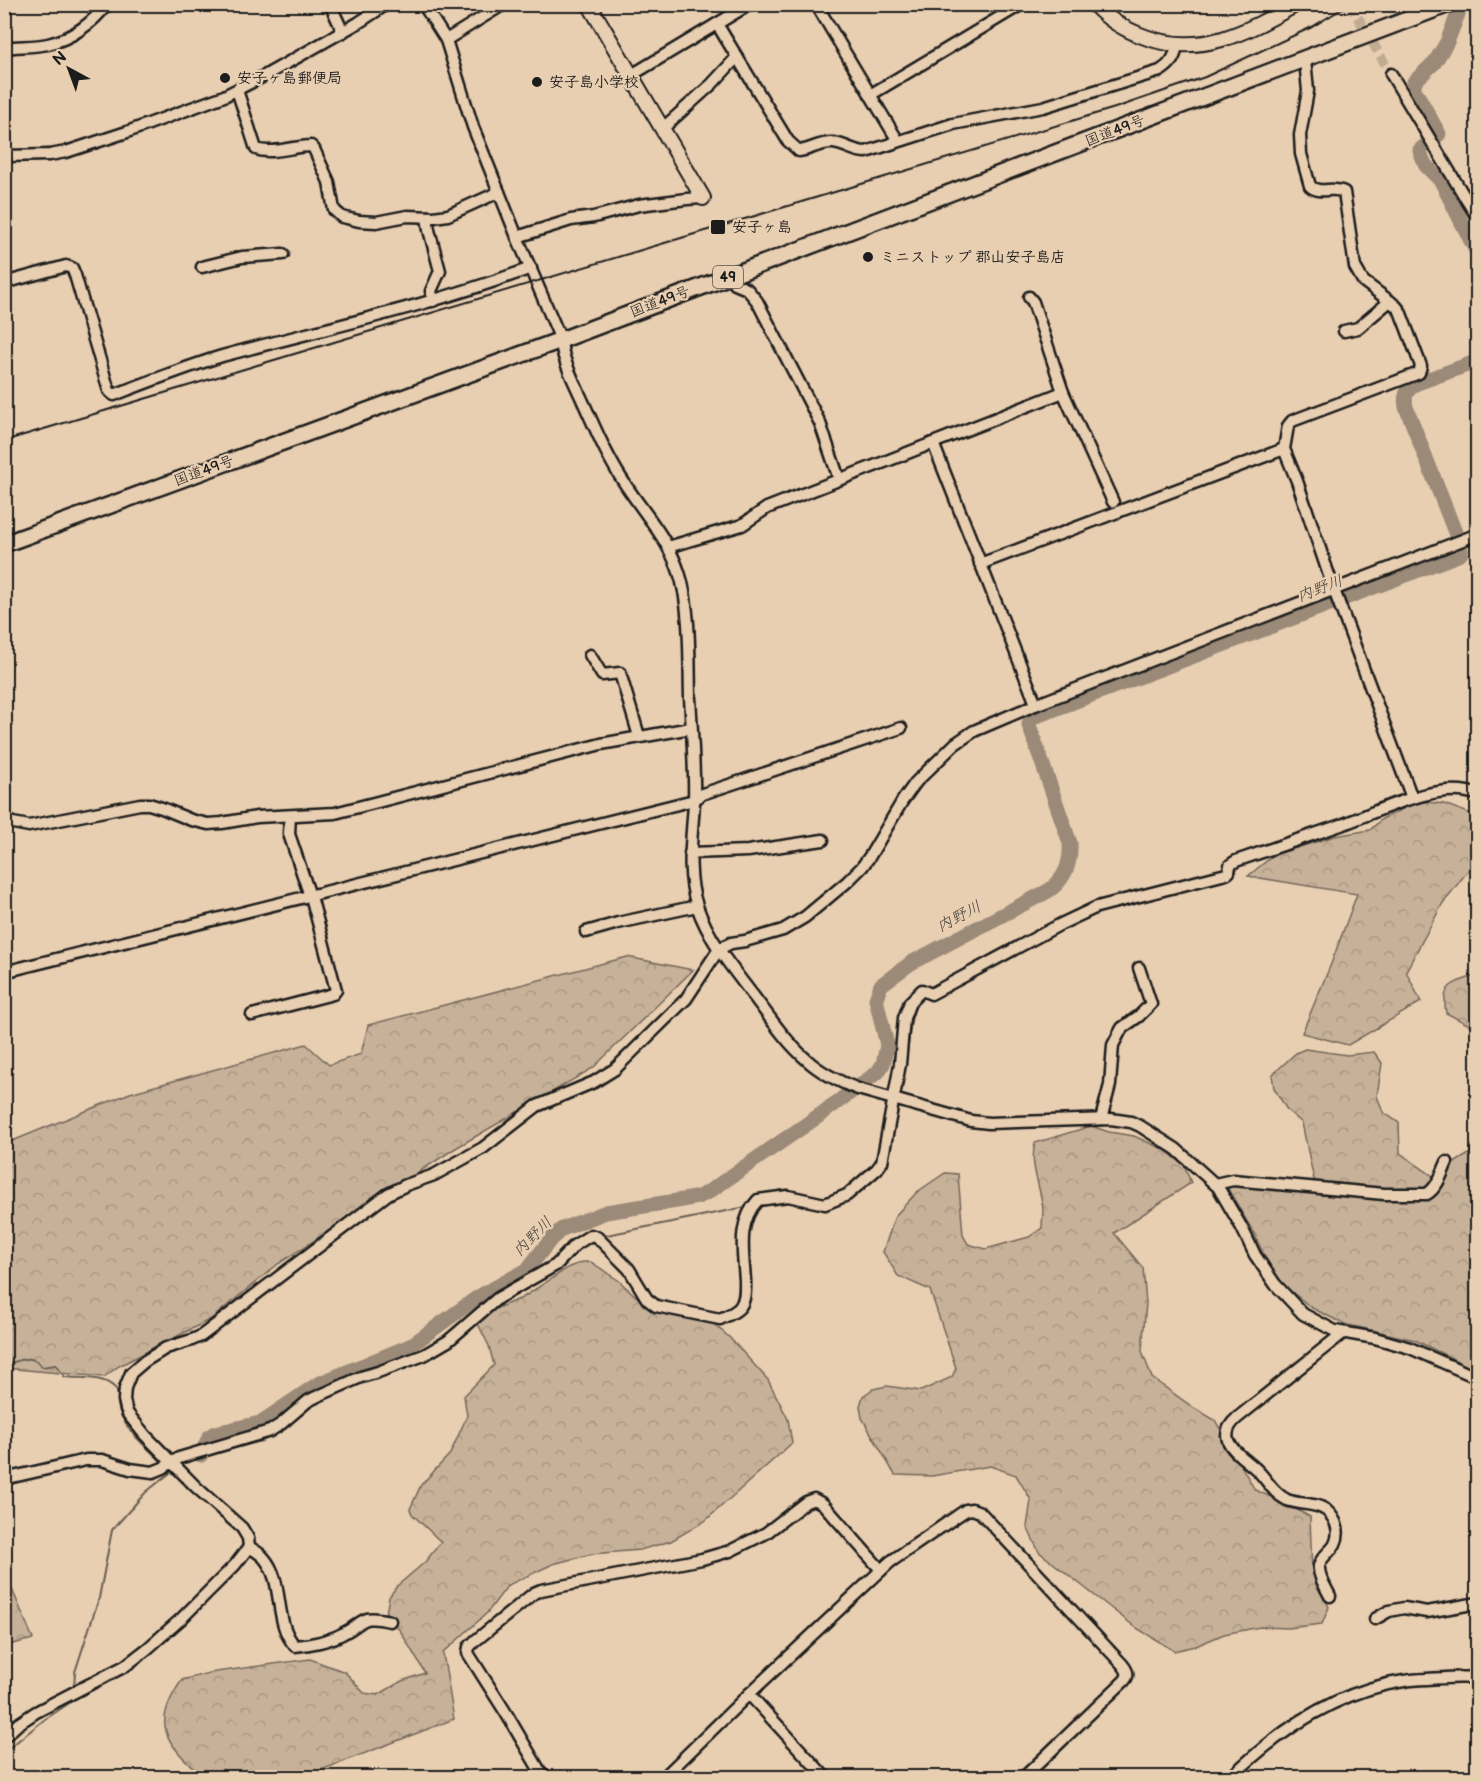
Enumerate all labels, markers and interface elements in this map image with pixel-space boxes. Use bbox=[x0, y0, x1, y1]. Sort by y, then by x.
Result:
north arrow bbox=[39, 39, 99, 99]
text: N bbox=[49, 48, 71, 70]
place label: 安子ヶ島郵便局 bbox=[237, 69, 342, 88]
marker: 安子ヶ島郵便局 bbox=[218, 71, 232, 85]
place label: 安子島小学校 bbox=[549, 73, 639, 92]
marker: 安子島小学校 bbox=[530, 75, 544, 89]
street label: 国道49号 bbox=[1082, 111, 1148, 151]
marker: 安子ヶ島 bbox=[709, 218, 727, 236]
place label: 安子ヶ島 bbox=[732, 218, 792, 237]
place label: ミニストップ 郡山安子島店 bbox=[880, 248, 1066, 267]
marker: ミニストップ 郡山安子島店 bbox=[861, 250, 875, 264]
road number: 49 bbox=[713, 266, 743, 288]
street label: 国道49号 bbox=[627, 282, 693, 322]
street label: 国道49号 bbox=[171, 451, 237, 491]
water label: 内野川 bbox=[1294, 572, 1346, 606]
water label: 内野川 bbox=[933, 897, 985, 937]
water label: 内野川 bbox=[509, 1213, 557, 1261]

